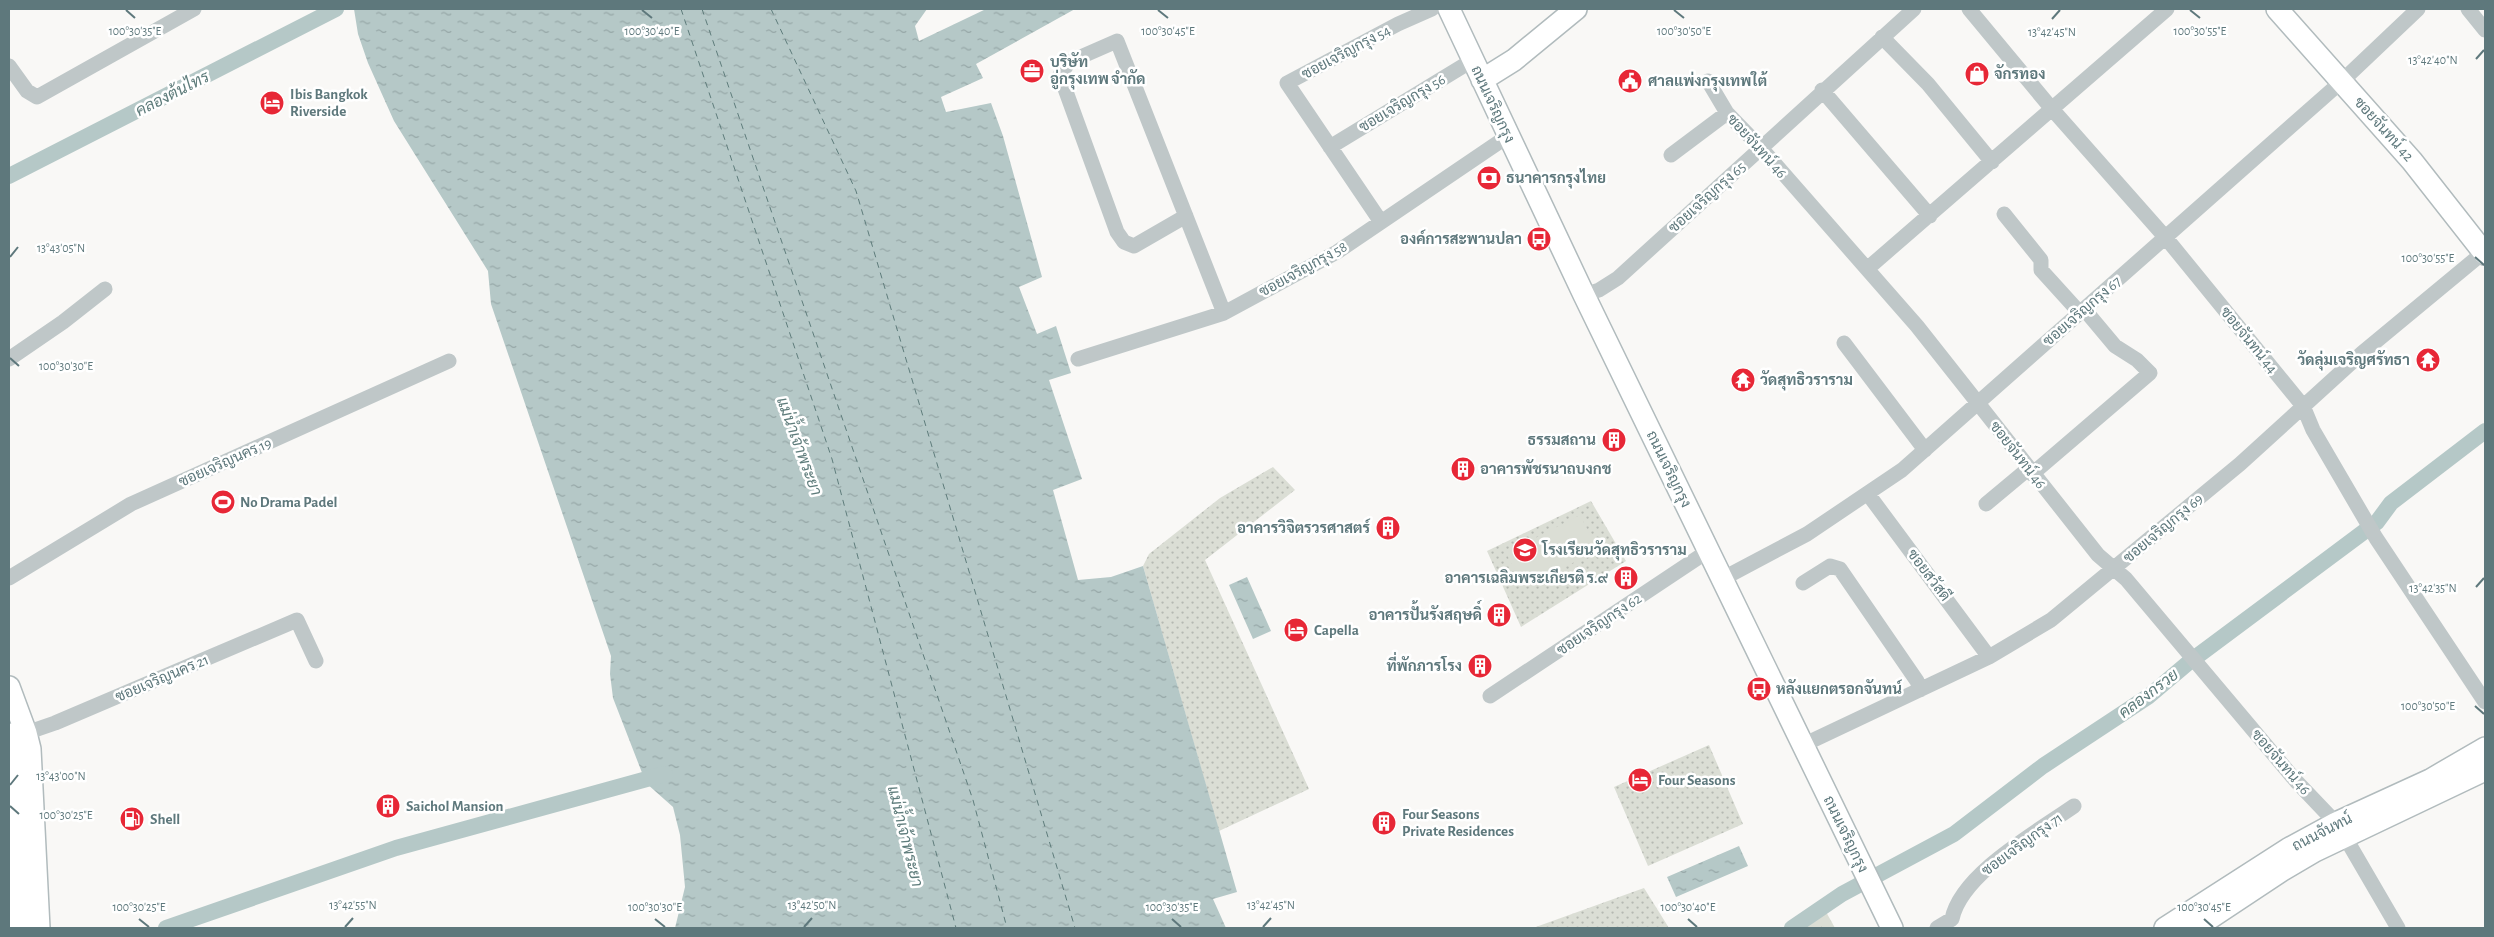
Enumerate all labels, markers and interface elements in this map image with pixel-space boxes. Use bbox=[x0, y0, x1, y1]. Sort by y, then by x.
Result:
street label: ซอยเจริญกรุง 54 bbox=[1299, 21, 1394, 85]
text: 100°30'35"E bbox=[109, 25, 162, 37]
text: 100°30'40"E bbox=[625, 25, 680, 37]
text: 100°30'45"E bbox=[1141, 25, 1195, 37]
text: 100°30'50"E bbox=[1657, 25, 1711, 37]
text: 100°30'55"E bbox=[2174, 25, 2227, 37]
text: 13°42'45"N bbox=[2028, 26, 2076, 38]
place label: บริษัท อู่กรุงเทพ จำกัด bbox=[1050, 52, 1145, 90]
text: 13°42'40"N bbox=[2408, 54, 2458, 66]
office icon: บริษัท อู่กรุงเทพ จำกัด bbox=[1019, 58, 1045, 84]
shop icon: จักรทอง bbox=[1964, 61, 1990, 87]
street label: ถนนเจริญกรุง bbox=[1465, 62, 1519, 146]
water label: คลองต้นไทร bbox=[131, 64, 213, 119]
place label: จักรทอง bbox=[1994, 64, 2045, 82]
public building icon: ศาลแพ่งกรุงเทพใต้ bbox=[1617, 68, 1643, 94]
street label: ซอยเจริญกรุง 56 bbox=[1355, 70, 1450, 138]
place label: ศาลแพ่งกรุงเทพใต้ bbox=[1648, 71, 1768, 92]
place label: Ibis Bangkok Riverside bbox=[290, 87, 368, 119]
hotel icon: Ibis Bangkok Riverside bbox=[259, 90, 285, 116]
street label: ซอยจันทน์ 42 bbox=[2351, 92, 2418, 164]
street label: ซอยจันทน์ 46 bbox=[1724, 109, 1791, 181]
street label: ซอยเจริญกรุง 65 bbox=[1665, 158, 1751, 238]
bank icon: ธนาคารกรุงไทย bbox=[1476, 165, 1502, 191]
place label: ธนาคารกรุงไทย bbox=[1506, 168, 1606, 189]
bus stop icon: องค์การสะพานปลา bbox=[1526, 226, 1552, 252]
place label: องค์การสะพานปลา bbox=[1400, 229, 1522, 247]
street label: ซอยเจริญกรุง 58 bbox=[1256, 237, 1351, 302]
text: 13°43'05"N bbox=[37, 242, 85, 254]
text: 100°30'55"E bbox=[2402, 252, 2455, 264]
street label: ซอยเจริญกรุง 67 bbox=[2039, 272, 2126, 351]
street label: ซอยจันทน์ 44 bbox=[2217, 302, 2282, 376]
temple icon: วัดลุ่มเจริญศรัทธา bbox=[2415, 347, 2441, 373]
place label: วัดลุ่มเจริญศรัทธา bbox=[2297, 350, 2410, 371]
text: 100°30'30"E bbox=[39, 360, 93, 372]
temple icon: วัดสุทธิวราราม bbox=[1730, 367, 1756, 393]
place label: วัดสุทธิวราราม bbox=[1760, 370, 1853, 391]
water label: แม่น้ำเจ้าพระยา bbox=[774, 393, 831, 498]
street label: ซอยจันทน์ 46 bbox=[1987, 417, 2051, 492]
building icon: ธรรมสถาน bbox=[1601, 427, 1627, 453]
street label: ถนนเจริญกรุง bbox=[1641, 428, 1695, 511]
street label: ซอยเจริญนคร 19 bbox=[176, 433, 274, 491]
place label: ธรรมสถาน bbox=[1527, 433, 1596, 448]
building icon: อาคารพัชรนาถบงกช bbox=[1450, 456, 1476, 482]
place label: อาคารพัชรนาถบงกช bbox=[1480, 459, 1612, 477]
sports icon: No Drama Padel bbox=[210, 489, 236, 515]
street label: ซอยเจริญกรุง 69 bbox=[2119, 489, 2208, 568]
place label: No Drama Padel bbox=[240, 495, 337, 510]
building icon: อาคารวิจิตรวรศาสตร์ bbox=[1375, 515, 1401, 541]
place label: อาคารวิจิตรวรศาสตร์ bbox=[1237, 518, 1371, 536]
school or university icon: โรงเรียนวัดสุทธิวราราม bbox=[1512, 537, 1538, 563]
place label: โรงเรียนวัดสุทธิวราราม bbox=[1541, 539, 1687, 561]
street label: ซอยสวัสดี bbox=[1904, 545, 1955, 604]
building icon: อาคารเฉลิมพระเกียรติ ร.๙ bbox=[1613, 565, 1639, 591]
place label: อาคารเฉลิมพระเกียรติ ร.๙ bbox=[1445, 568, 1608, 586]
text: 13°42'35"N bbox=[2409, 582, 2457, 594]
street label: ซอยเจริญกรุง 62 bbox=[1553, 589, 1646, 661]
place label: อาคารปั้นรังสฤษดิ์ bbox=[1368, 599, 1482, 624]
building icon: อาคารปั้นรังสฤษดิ์ bbox=[1486, 602, 1512, 628]
hotel icon: Capella bbox=[1283, 617, 1309, 643]
place label: Capella bbox=[1314, 623, 1359, 638]
street label: ซอยเจริญนคร 21 bbox=[113, 650, 211, 706]
place label: ที่พักภารโรง bbox=[1386, 651, 1462, 674]
building icon: ที่พักภารโรง bbox=[1467, 653, 1493, 679]
water label: คลองกรวย bbox=[2116, 666, 2181, 721]
bus stop icon: หลังแยกตรอกจันทน์ bbox=[1746, 676, 1772, 702]
place label: หลังแยกตรอกจันทน์ bbox=[1776, 679, 1903, 697]
text: 100°30'50"E bbox=[2401, 700, 2455, 712]
street label: ซอยจันทน์ 46 bbox=[2248, 725, 2315, 798]
hotel icon: Four Seasons bbox=[1627, 767, 1653, 793]
text: 13°43'00"N bbox=[36, 770, 86, 782]
place label: Four Seasons bbox=[1658, 773, 1736, 788]
water label: แม่น้ำเจ้าพระยา bbox=[885, 782, 932, 889]
building icon: Saichol Mansion bbox=[375, 793, 401, 819]
street label: ถนนเจริญกรุง bbox=[1818, 793, 1872, 876]
place label: Saichol Mansion bbox=[406, 799, 504, 814]
fuel station icon: Shell bbox=[119, 806, 145, 832]
place label: Four Seasons Private Residences bbox=[1402, 807, 1514, 839]
street label: ถนนจันทน์ bbox=[2288, 808, 2355, 854]
text: 100°30'25"E bbox=[39, 809, 93, 821]
street label: ซอยเจริญกรุง 71 bbox=[1978, 809, 2067, 881]
building icon: Four Seasons Private Residences bbox=[1371, 810, 1397, 836]
place label: Shell bbox=[150, 812, 180, 827]
text: 13°42'55"N bbox=[329, 899, 377, 911]
text: 13°42'50"N bbox=[788, 899, 836, 911]
text: 13°42'45"N bbox=[1247, 899, 1295, 911]
text: 100°30'25"E bbox=[112, 901, 166, 913]
text: 100°30'30"E bbox=[628, 901, 682, 913]
text: 100°30'35"E bbox=[1146, 901, 1199, 913]
text: 100°30'40"E bbox=[1661, 901, 1716, 913]
text: 100°30'45"E bbox=[2177, 901, 2231, 913]

